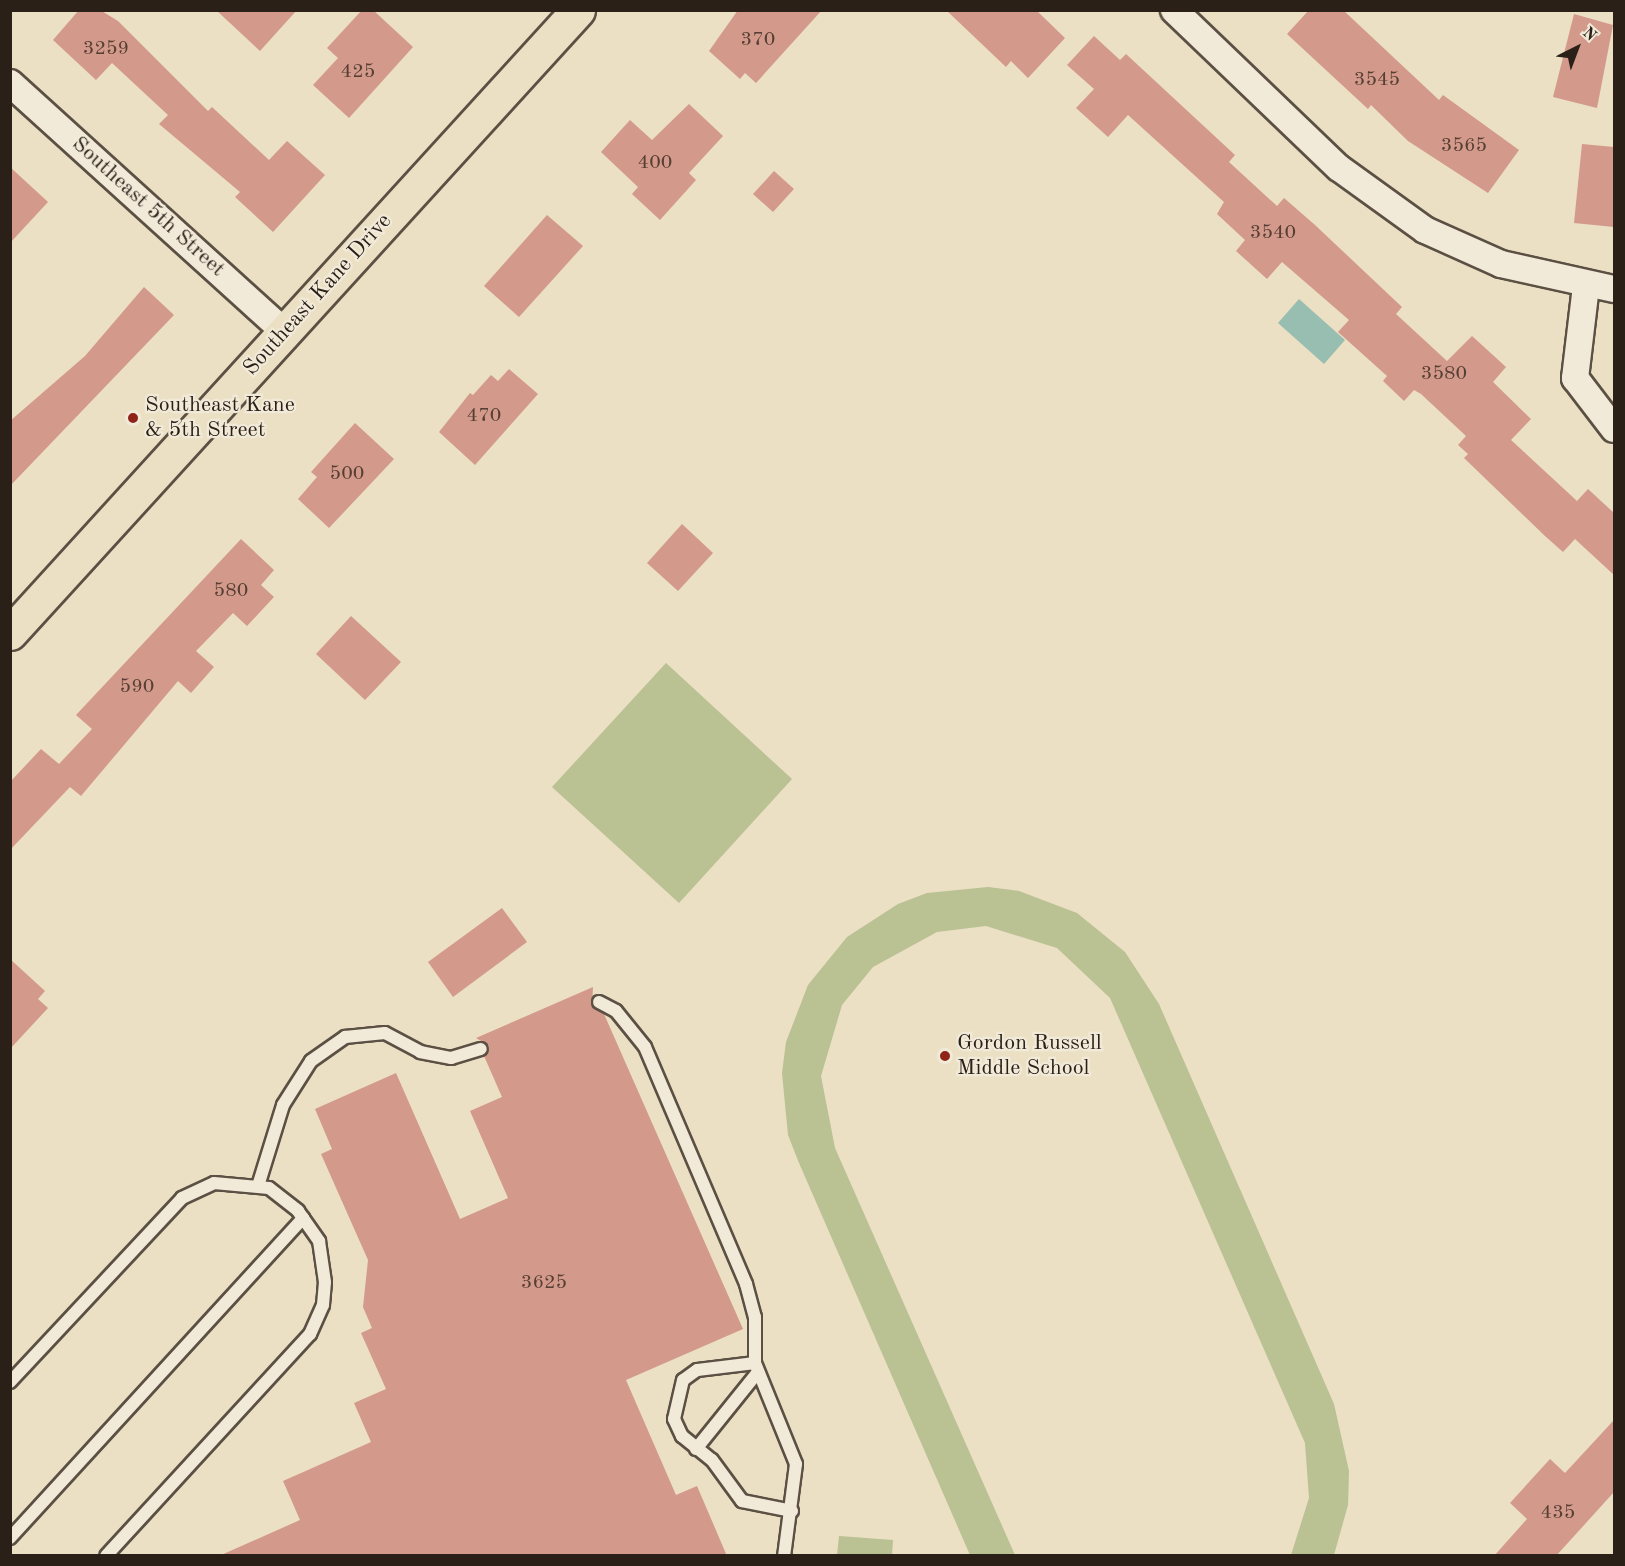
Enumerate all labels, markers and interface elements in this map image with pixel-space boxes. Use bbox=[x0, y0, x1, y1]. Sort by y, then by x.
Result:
north arrow bbox=[1547, 18, 1607, 78]
text: N bbox=[1579, 25, 1599, 45]
house number: 370 bbox=[741, 28, 775, 52]
house number: 3259 bbox=[83, 37, 129, 61]
house number: 425 bbox=[341, 60, 375, 84]
house number: 3545 bbox=[1354, 68, 1400, 92]
street label: Southeast 5th Street bbox=[66, 131, 230, 283]
house number: 3565 bbox=[1441, 134, 1487, 158]
house number: 400 bbox=[638, 151, 672, 175]
street label: Southeast Kane Drive bbox=[238, 209, 398, 381]
house number: 3540 bbox=[1250, 221, 1296, 245]
house number: 3580 bbox=[1421, 362, 1467, 386]
place label: Southeast Kane & 5th Street bbox=[145, 392, 295, 444]
house number: 470 bbox=[467, 404, 501, 428]
marker: Southeast Kane & 5th Street bbox=[126, 411, 140, 425]
house number: 500 bbox=[330, 462, 364, 486]
house number: 580 bbox=[214, 579, 248, 603]
house number: 590 bbox=[120, 675, 154, 699]
place label: Gordon Russell Middle School bbox=[957, 1030, 1102, 1082]
marker: Gordon Russell Middle School bbox=[938, 1049, 952, 1063]
house number: 3625 bbox=[521, 1271, 567, 1295]
house number: 435 bbox=[1541, 1501, 1575, 1525]

